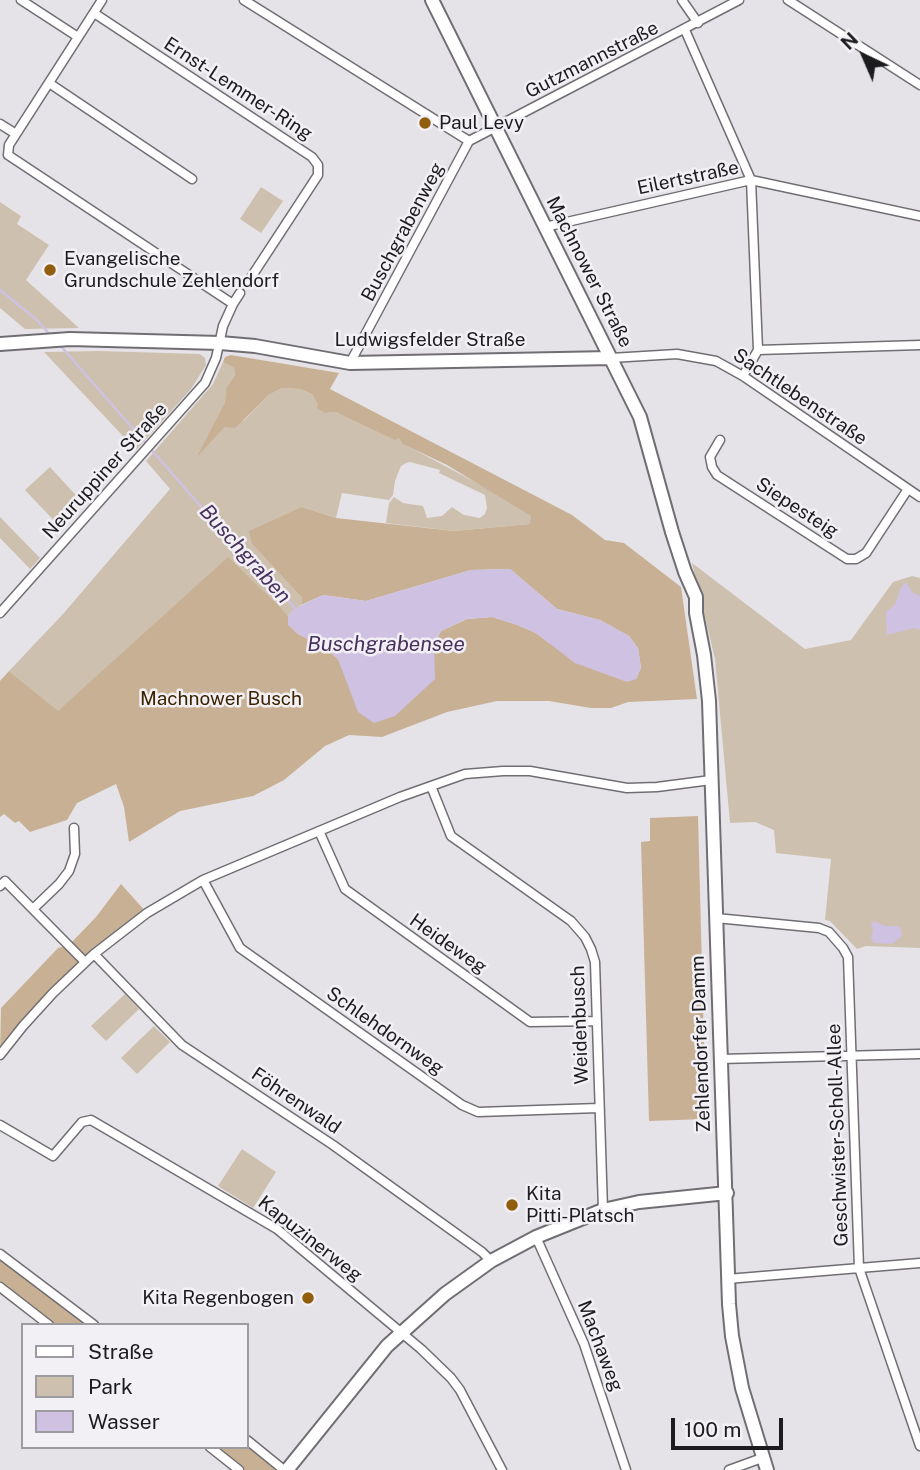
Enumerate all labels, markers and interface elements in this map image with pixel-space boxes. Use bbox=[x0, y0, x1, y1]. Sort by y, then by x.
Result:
street label: Gutzmannstraße bbox=[522, 17, 662, 103]
north arrow bbox=[829, 21, 899, 91]
text: N bbox=[836, 28, 862, 54]
street label: Ernst-Lemmer-Ring bbox=[160, 33, 316, 145]
place label: Paul Levy bbox=[439, 112, 524, 134]
marker: Paul Levy bbox=[417, 115, 433, 131]
street label: Eilertstraße bbox=[635, 156, 741, 200]
street label: Buschgrabenweg bbox=[357, 159, 449, 305]
street label: Machnower Straße bbox=[541, 193, 637, 351]
place label: Evangelische Grundschule Zehlendorf bbox=[64, 248, 279, 292]
marker: Evangelische Grundschule Zehlendorf bbox=[42, 262, 58, 278]
street label: Ludwigsfelder Straße bbox=[335, 329, 525, 351]
street label: Sachtlebenstraße bbox=[729, 344, 871, 450]
street label: Neuruppiner Straße bbox=[38, 398, 172, 544]
street label: Siepesteig bbox=[751, 473, 843, 543]
water label: Buschgraben bbox=[194, 499, 296, 609]
water label: Buschgrabensee bbox=[307, 632, 465, 658]
park label: Machnower Busch bbox=[140, 688, 302, 710]
street label: Heideweg bbox=[405, 909, 491, 979]
street label: Zehlendorfer Damm bbox=[687, 955, 715, 1133]
street label: Weidenbusch bbox=[567, 965, 593, 1085]
street label: Schlehdornweg bbox=[322, 982, 448, 1080]
street label: Geschwister-Scholl-Allee bbox=[823, 1023, 853, 1247]
street label: Föhrenwald bbox=[247, 1063, 345, 1139]
place label: Kita Pitti-Platsch bbox=[526, 1183, 634, 1227]
street label: Kapuzinerweg bbox=[253, 1191, 367, 1287]
marker: Kita Pitti-Platsch bbox=[504, 1197, 520, 1213]
place label: Kita Regenbogen bbox=[142, 1287, 294, 1309]
marker: Kita Regenbogen bbox=[300, 1290, 316, 1306]
street label: Machaweg bbox=[572, 1297, 628, 1395]
legend bbox=[21, 1323, 248, 1449]
text: Straße bbox=[88, 1339, 154, 1364]
text: Park bbox=[88, 1374, 133, 1399]
scale bar bbox=[675, 1404, 787, 1448]
text: Wasser bbox=[88, 1409, 160, 1434]
text: 100 m bbox=[684, 1417, 741, 1442]

